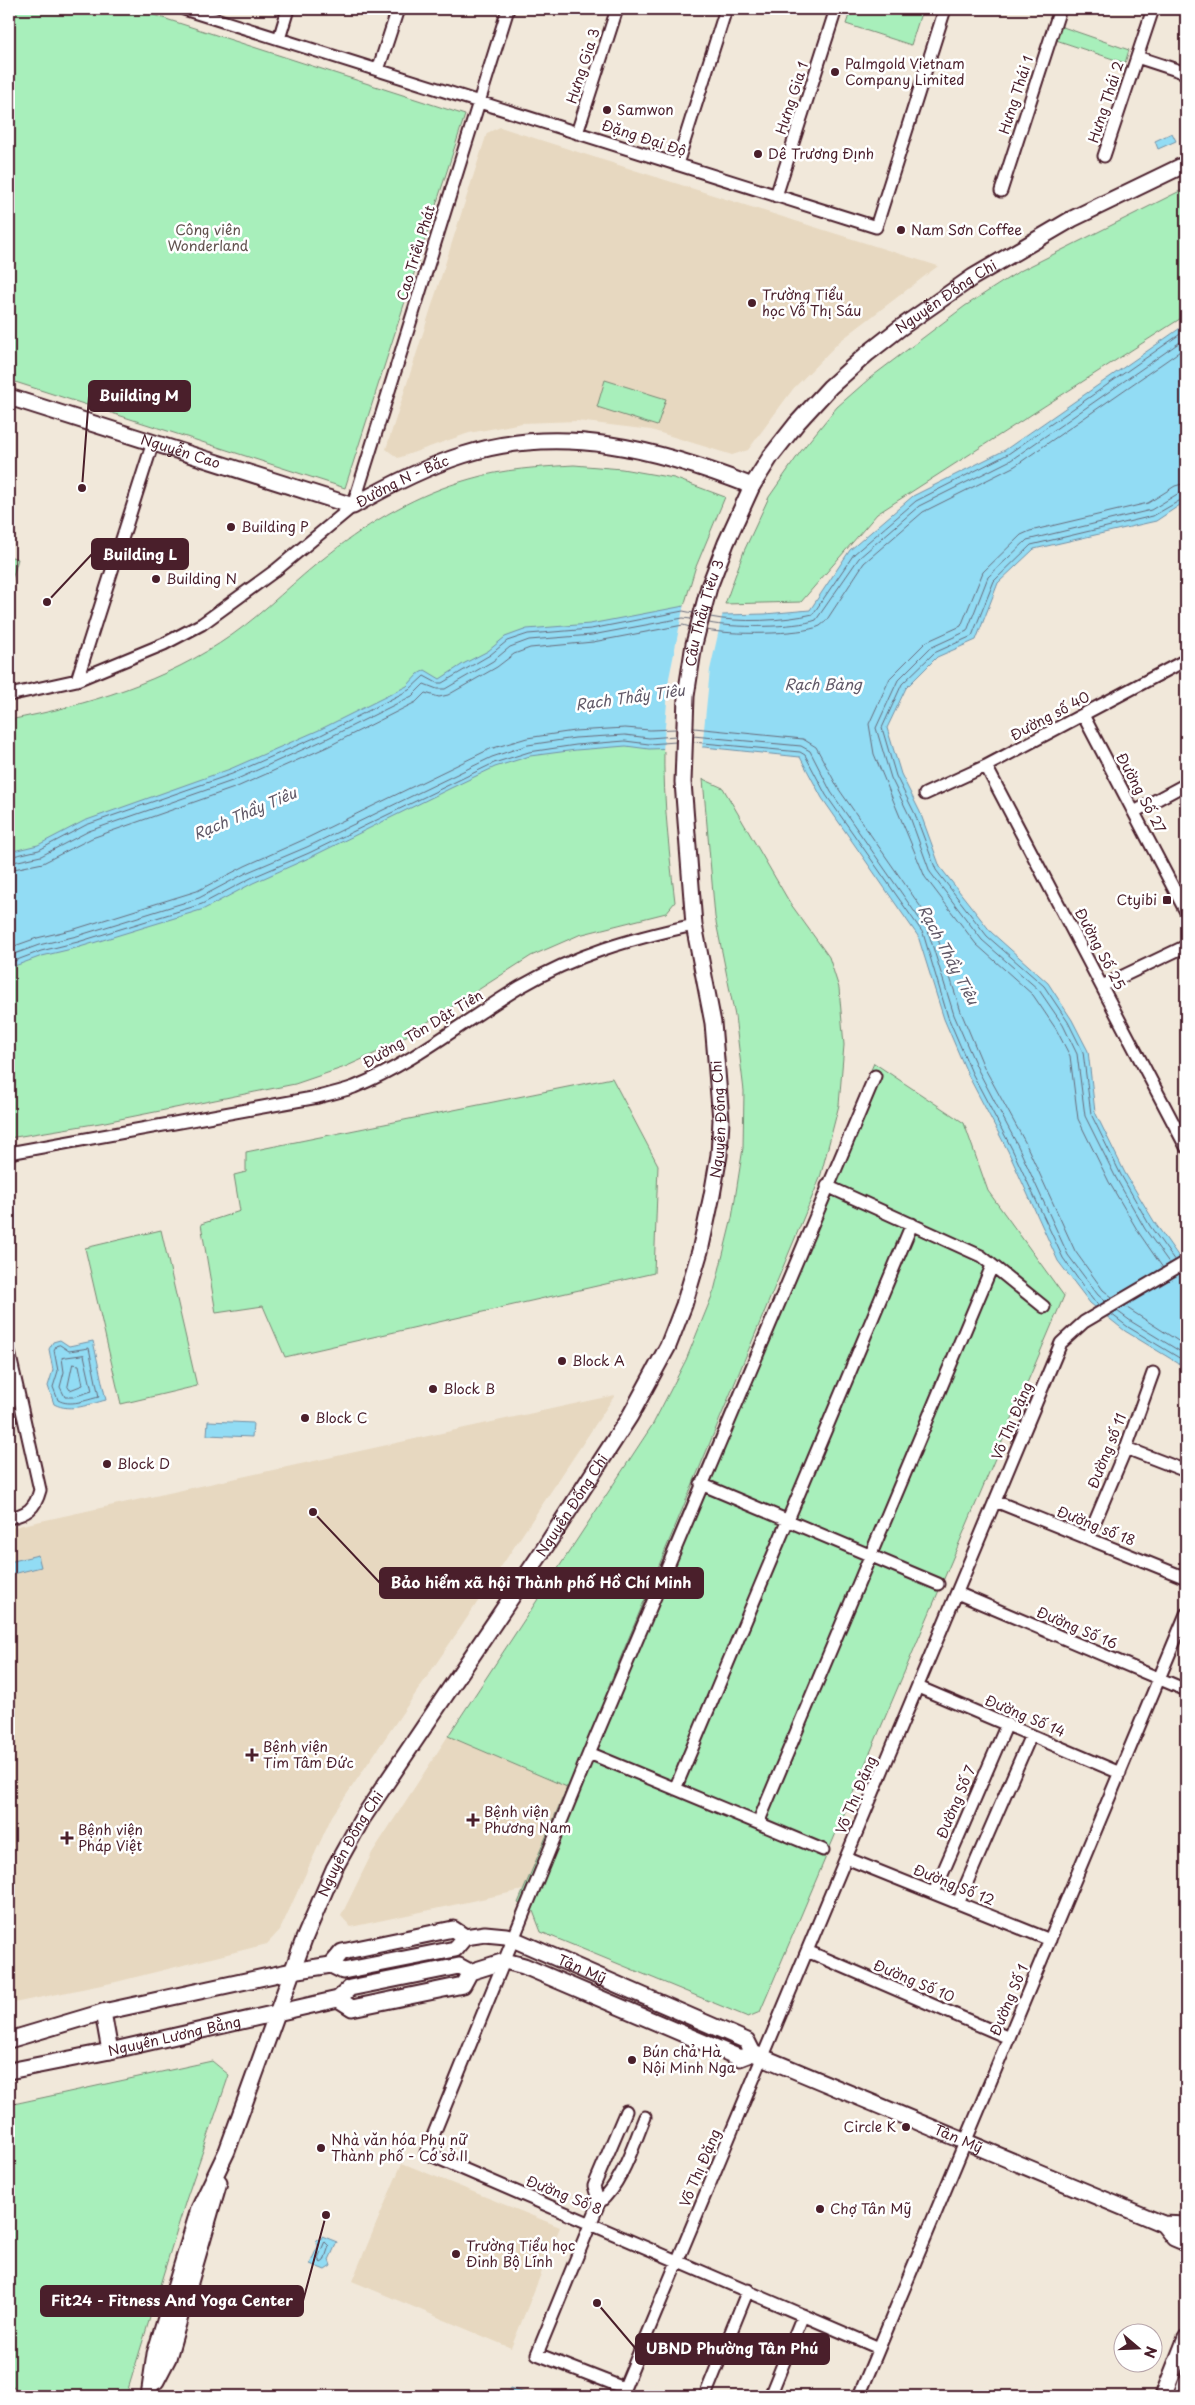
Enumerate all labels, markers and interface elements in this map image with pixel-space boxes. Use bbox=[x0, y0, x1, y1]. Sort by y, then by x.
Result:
street label: Hưng Gia 3 bbox=[560, 25, 605, 106]
place label: Palmgold Vietnam Company Limited bbox=[845, 53, 965, 90]
street label: Hưng Thái 1 bbox=[993, 53, 1038, 137]
street label: Hưng Thái 2 bbox=[1082, 58, 1129, 146]
street label: Hưng Gia 1 bbox=[770, 59, 813, 137]
marker: Palmgold Vietnam Company Limited bbox=[829, 66, 841, 78]
place label: Samwon bbox=[617, 99, 674, 120]
marker: Samwon bbox=[601, 104, 613, 116]
street label: Đặng Đại Độ bbox=[599, 114, 689, 161]
place label: Dê Trương Định bbox=[768, 143, 874, 164]
marker: Dê Trương Định bbox=[752, 148, 764, 160]
street label: Cao Triều Phát bbox=[391, 202, 440, 303]
park label: Công viên Wonderland bbox=[168, 219, 249, 256]
place label: Nam Sơn Coffee bbox=[911, 219, 1022, 240]
marker: Nam Sơn Coffee bbox=[895, 224, 907, 236]
street label: Nguyễn Đổng Chi bbox=[891, 254, 1000, 338]
place label: Trường Tiểu học Vỗ Thị Sáu bbox=[762, 284, 861, 321]
marker: Trường Tiểu học Vỗ Thị Sáu bbox=[746, 297, 758, 309]
callout: Building M bbox=[89, 381, 190, 411]
text: Building M bbox=[99, 383, 179, 406]
street label: Nguyễn Cao bbox=[138, 428, 223, 473]
street label: Đường N - Bắc bbox=[352, 450, 452, 512]
place label: Building P bbox=[241, 516, 309, 537]
marker: Building P bbox=[225, 521, 237, 533]
callout: Building L bbox=[92, 539, 188, 569]
text: Building L bbox=[103, 542, 177, 565]
street label: Cầu Thầy Tiêu 3 bbox=[680, 556, 729, 668]
place label: Building N bbox=[166, 568, 237, 589]
marker: Building N bbox=[150, 573, 162, 585]
water label: Rạch Bàng bbox=[784, 672, 863, 695]
water label: Rạch Thầy Tiêu bbox=[574, 677, 688, 716]
street label: Đường số 40 bbox=[1006, 686, 1093, 745]
street label: Đường Số 27 bbox=[1111, 749, 1171, 837]
water label: Rạch Thầy Tiêu bbox=[189, 780, 301, 845]
place label: Ctyibi bbox=[1116, 889, 1157, 910]
marker: Ctyibi bbox=[1161, 894, 1173, 906]
water label: Rạch Thầy Tiêu bbox=[913, 900, 986, 1010]
street label: Đường Số 25 bbox=[1070, 904, 1131, 993]
street label: Đường Tôn Dật Tiên bbox=[359, 984, 487, 1073]
street label: Nguyễn Đổng Chi bbox=[704, 1060, 731, 1180]
place label: Block A bbox=[572, 1350, 625, 1371]
marker: Block A bbox=[556, 1355, 568, 1367]
place label: Block B bbox=[443, 1378, 495, 1399]
street label: Võ Thị Đặng bbox=[986, 1379, 1037, 1463]
marker: Block B bbox=[427, 1383, 439, 1395]
place label: Block C bbox=[315, 1407, 367, 1428]
street label: Đường số 11 bbox=[1082, 1410, 1131, 1492]
marker: Block C bbox=[299, 1412, 311, 1424]
street label: Nguyễn Đổng Chi bbox=[531, 1450, 613, 1560]
place label: Block D bbox=[117, 1453, 170, 1474]
marker: Block D bbox=[101, 1458, 113, 1470]
street label: Đường số 18 bbox=[1054, 1500, 1138, 1551]
callout: Bảo hiểm xã hội Thành phố Hồ Chí Minh bbox=[380, 1568, 703, 1598]
text: Bảo hiểm xã hội Thành phố Hồ Chí Minh bbox=[390, 1570, 692, 1593]
street label: Đường Số 16 bbox=[1034, 1601, 1121, 1654]
street label: Đường Số 14 bbox=[982, 1689, 1069, 1742]
place label: Bệnh viện Tim Tâm Đức bbox=[263, 1736, 354, 1773]
marker: Bệnh viện Tim Tâm Đức bbox=[245, 1748, 259, 1762]
street label: Võ Thị Đặng bbox=[830, 1753, 881, 1837]
street label: Đường Số 7 bbox=[931, 1762, 980, 1842]
street label: Nguyễn Đổng Chi bbox=[312, 1786, 388, 1900]
place label: Bệnh viện Phương Nam bbox=[484, 1801, 571, 1838]
marker: Bệnh viện Phương Nam bbox=[466, 1813, 480, 1827]
place label: Bệnh viện Pháp Việt bbox=[78, 1819, 143, 1856]
marker: Bệnh viện Pháp Việt bbox=[60, 1831, 74, 1845]
street label: Đường Số 12 bbox=[910, 1859, 998, 1910]
street label: Tân Mỹ bbox=[555, 1949, 610, 1988]
street label: Đường Số 10 bbox=[870, 1954, 958, 2007]
street label: Đường Số 1 bbox=[984, 1961, 1033, 2039]
street label: Nguyễn Lương Bằng bbox=[106, 2011, 243, 2061]
place label: Bún chả Hà Nội Minh Nga bbox=[642, 2041, 736, 2078]
marker: Bún chả Hà Nội Minh Nga bbox=[626, 2054, 638, 2066]
place label: Circle K bbox=[843, 2116, 896, 2137]
street label: Tân Mỹ bbox=[931, 2119, 986, 2158]
marker: Circle K bbox=[900, 2121, 912, 2133]
street label: Võ Thị Đặng bbox=[674, 2126, 725, 2210]
place label: Nhà văn hóa Phụ nữ Thành phố - Cơ sở II bbox=[331, 2129, 468, 2166]
marker: Nhà văn hóa Phụ nữ Thành phố - Cơ sở II bbox=[315, 2142, 327, 2154]
street label: Đường Số 8 bbox=[523, 2170, 605, 2219]
place label: Chợ Tân Mỹ bbox=[830, 2198, 911, 2219]
marker: Chợ Tân Mỹ bbox=[814, 2203, 826, 2215]
place label: Trường Tiểu học Đinh Bộ Lĩnh bbox=[466, 2235, 575, 2272]
marker: Trường Tiểu học Đinh Bộ Lĩnh bbox=[450, 2248, 462, 2260]
callout: Fit24 - Fitness And Yoga Center bbox=[41, 2286, 303, 2316]
text: Fit24 - Fitness And Yoga Center bbox=[51, 2288, 293, 2311]
north arrow bbox=[1112, 2322, 1162, 2372]
callout: UBND Phường Tân Phú bbox=[636, 2334, 829, 2364]
text: UBND Phường Tân Phú bbox=[646, 2336, 818, 2359]
text: N bbox=[1139, 2344, 1162, 2361]

